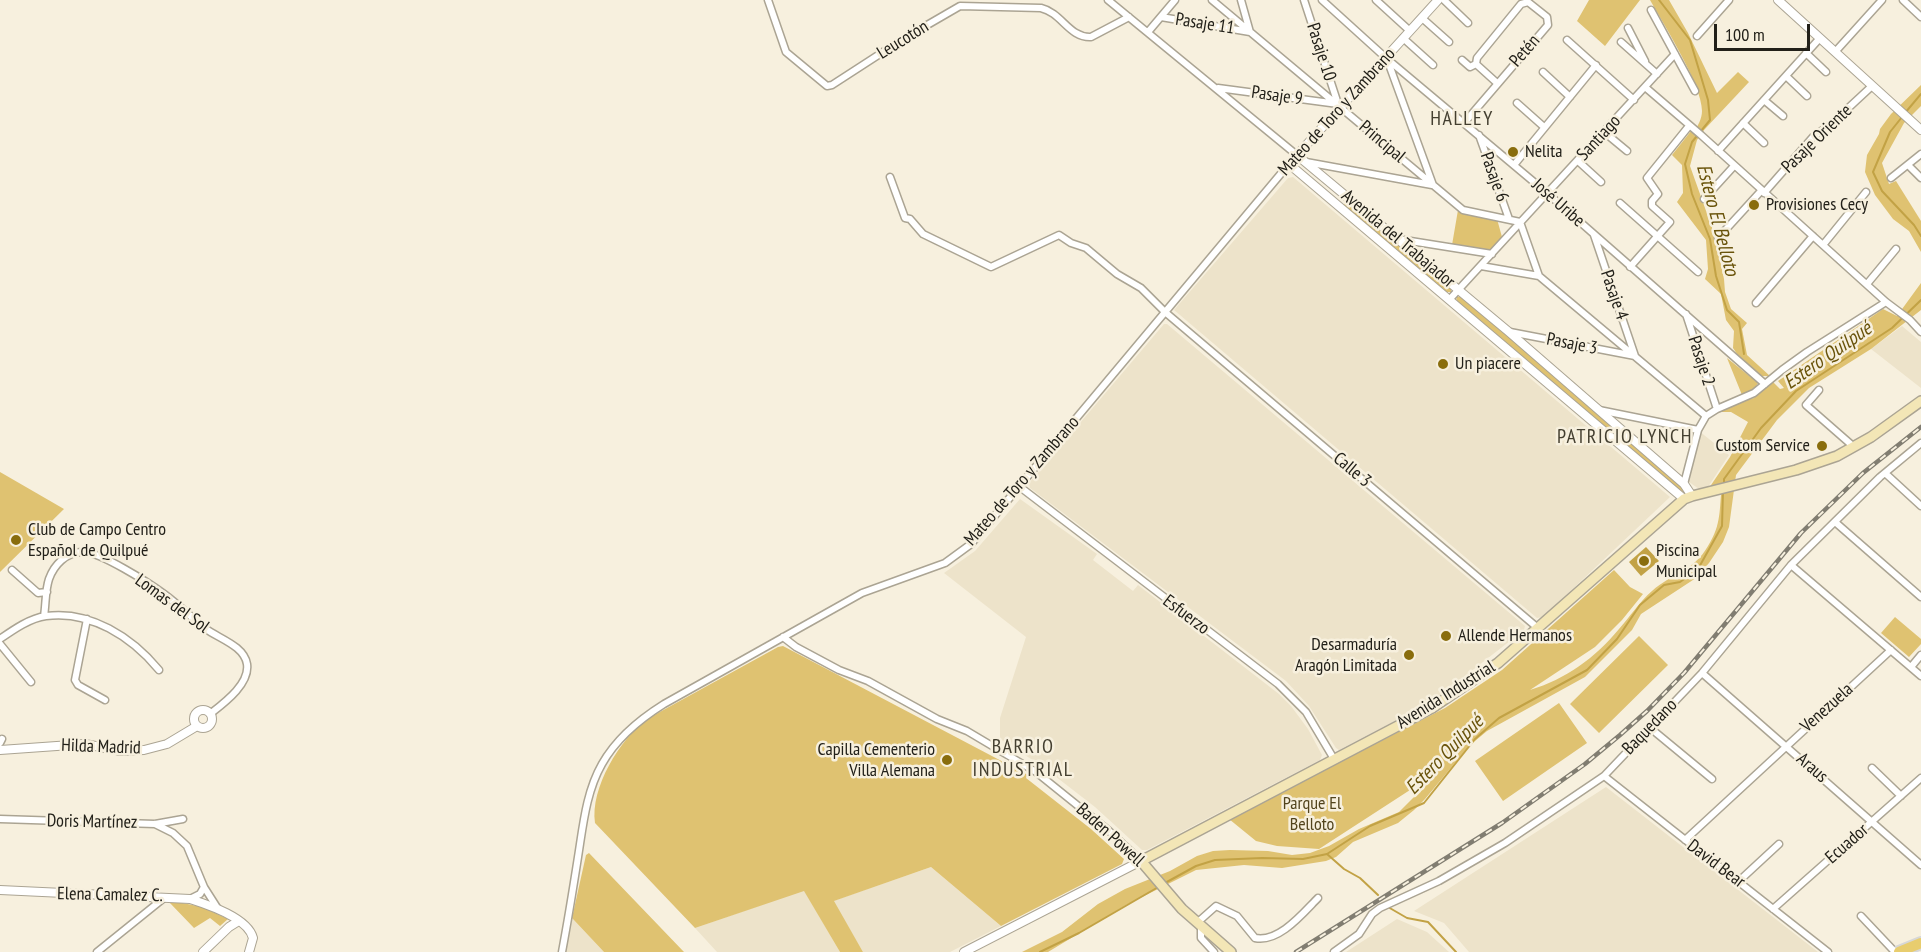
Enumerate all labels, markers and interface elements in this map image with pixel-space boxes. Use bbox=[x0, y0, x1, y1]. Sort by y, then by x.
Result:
street label: Pasaje 11 bbox=[1174, 9, 1236, 39]
scale bar bbox=[1717, 12, 1813, 50]
street label: Leucotón bbox=[873, 16, 933, 64]
street label: Pasaje 10 bbox=[1302, 20, 1340, 84]
text: 100 m bbox=[1725, 23, 1765, 46]
street label: Petén bbox=[1505, 31, 1545, 71]
street label: Mateo de Toro y Zambrano bbox=[1274, 44, 1400, 180]
street label: Pasaje 9 bbox=[1250, 82, 1304, 110]
street label: Pasaje Oriente bbox=[1777, 100, 1857, 178]
district label: HALLEY bbox=[1430, 107, 1494, 131]
street label: Santiago bbox=[1573, 111, 1625, 165]
street label: Principal bbox=[1354, 116, 1410, 168]
place label: Nelita bbox=[1525, 141, 1562, 163]
marker: Nelita bbox=[1506, 145, 1520, 159]
street label: Pasaje 6 bbox=[1475, 149, 1513, 205]
water label: Estero El Belloto bbox=[1691, 162, 1743, 278]
street label: José Uribe bbox=[1527, 174, 1589, 232]
street label: Avenida del Trabajador bbox=[1337, 185, 1459, 293]
place label: Provisiones Cecy bbox=[1766, 194, 1868, 216]
marker: Provisiones Cecy bbox=[1747, 198, 1761, 212]
street label: Pasaje 4 bbox=[1595, 267, 1633, 323]
water label: Estero Quilpué bbox=[1780, 317, 1876, 395]
street label: Pasaje 3 bbox=[1545, 329, 1599, 359]
street label: Pasaje 2 bbox=[1683, 333, 1719, 389]
place label: Un piacere bbox=[1455, 353, 1521, 375]
marker: Un piacere bbox=[1436, 357, 1450, 371]
street label: Mateo de Toro y Zambrano bbox=[960, 412, 1084, 550]
district label: PATRICIO LYNCH bbox=[1557, 425, 1693, 449]
place label: Custom Service bbox=[1715, 435, 1810, 457]
marker: Custom Service bbox=[1815, 439, 1829, 453]
street label: Calle 3 bbox=[1329, 448, 1375, 492]
place label: Club de Campo Centro Español de Quilpué bbox=[28, 519, 166, 562]
marker: Club de Campo Centro Español de Quilpué bbox=[9, 533, 23, 547]
place label: Piscina Municipal bbox=[1656, 540, 1717, 582]
marker: Piscina Municipal bbox=[1637, 554, 1651, 568]
street label: Lomas del Sol bbox=[131, 570, 213, 638]
street label: Esfuerzo bbox=[1158, 591, 1214, 639]
place label: Allende Hermanos bbox=[1458, 625, 1572, 647]
marker: Allende Hermanos bbox=[1439, 629, 1453, 643]
place label: Desarmaduría Aragón Limitada bbox=[1295, 634, 1397, 676]
marker: Desarmaduría Aragón Limitada bbox=[1402, 648, 1416, 662]
street label: Avenida Industrial bbox=[1393, 656, 1499, 734]
street label: Venezuela bbox=[1796, 679, 1858, 737]
street label: Baquedano bbox=[1618, 695, 1682, 759]
water label: Estero Quilpué bbox=[1401, 710, 1489, 800]
street label: Hilda Madrid bbox=[61, 735, 141, 759]
district label: BARRIO INDUSTRIAL bbox=[973, 735, 1073, 782]
place label: Capilla Cementerio Villa Alemana bbox=[818, 739, 935, 782]
street label: Araus bbox=[1792, 749, 1832, 787]
marker: Capilla Cementerio Villa Alemana bbox=[940, 753, 954, 767]
park label: Parque El Belloto bbox=[1283, 793, 1341, 836]
street label: Baden Powell bbox=[1072, 799, 1148, 871]
street label: Doris Martínez bbox=[47, 810, 137, 834]
street label: Ecuador bbox=[1821, 820, 1873, 868]
street label: David Bear bbox=[1683, 835, 1749, 893]
street label: Elena Camalez C. bbox=[57, 883, 163, 907]

